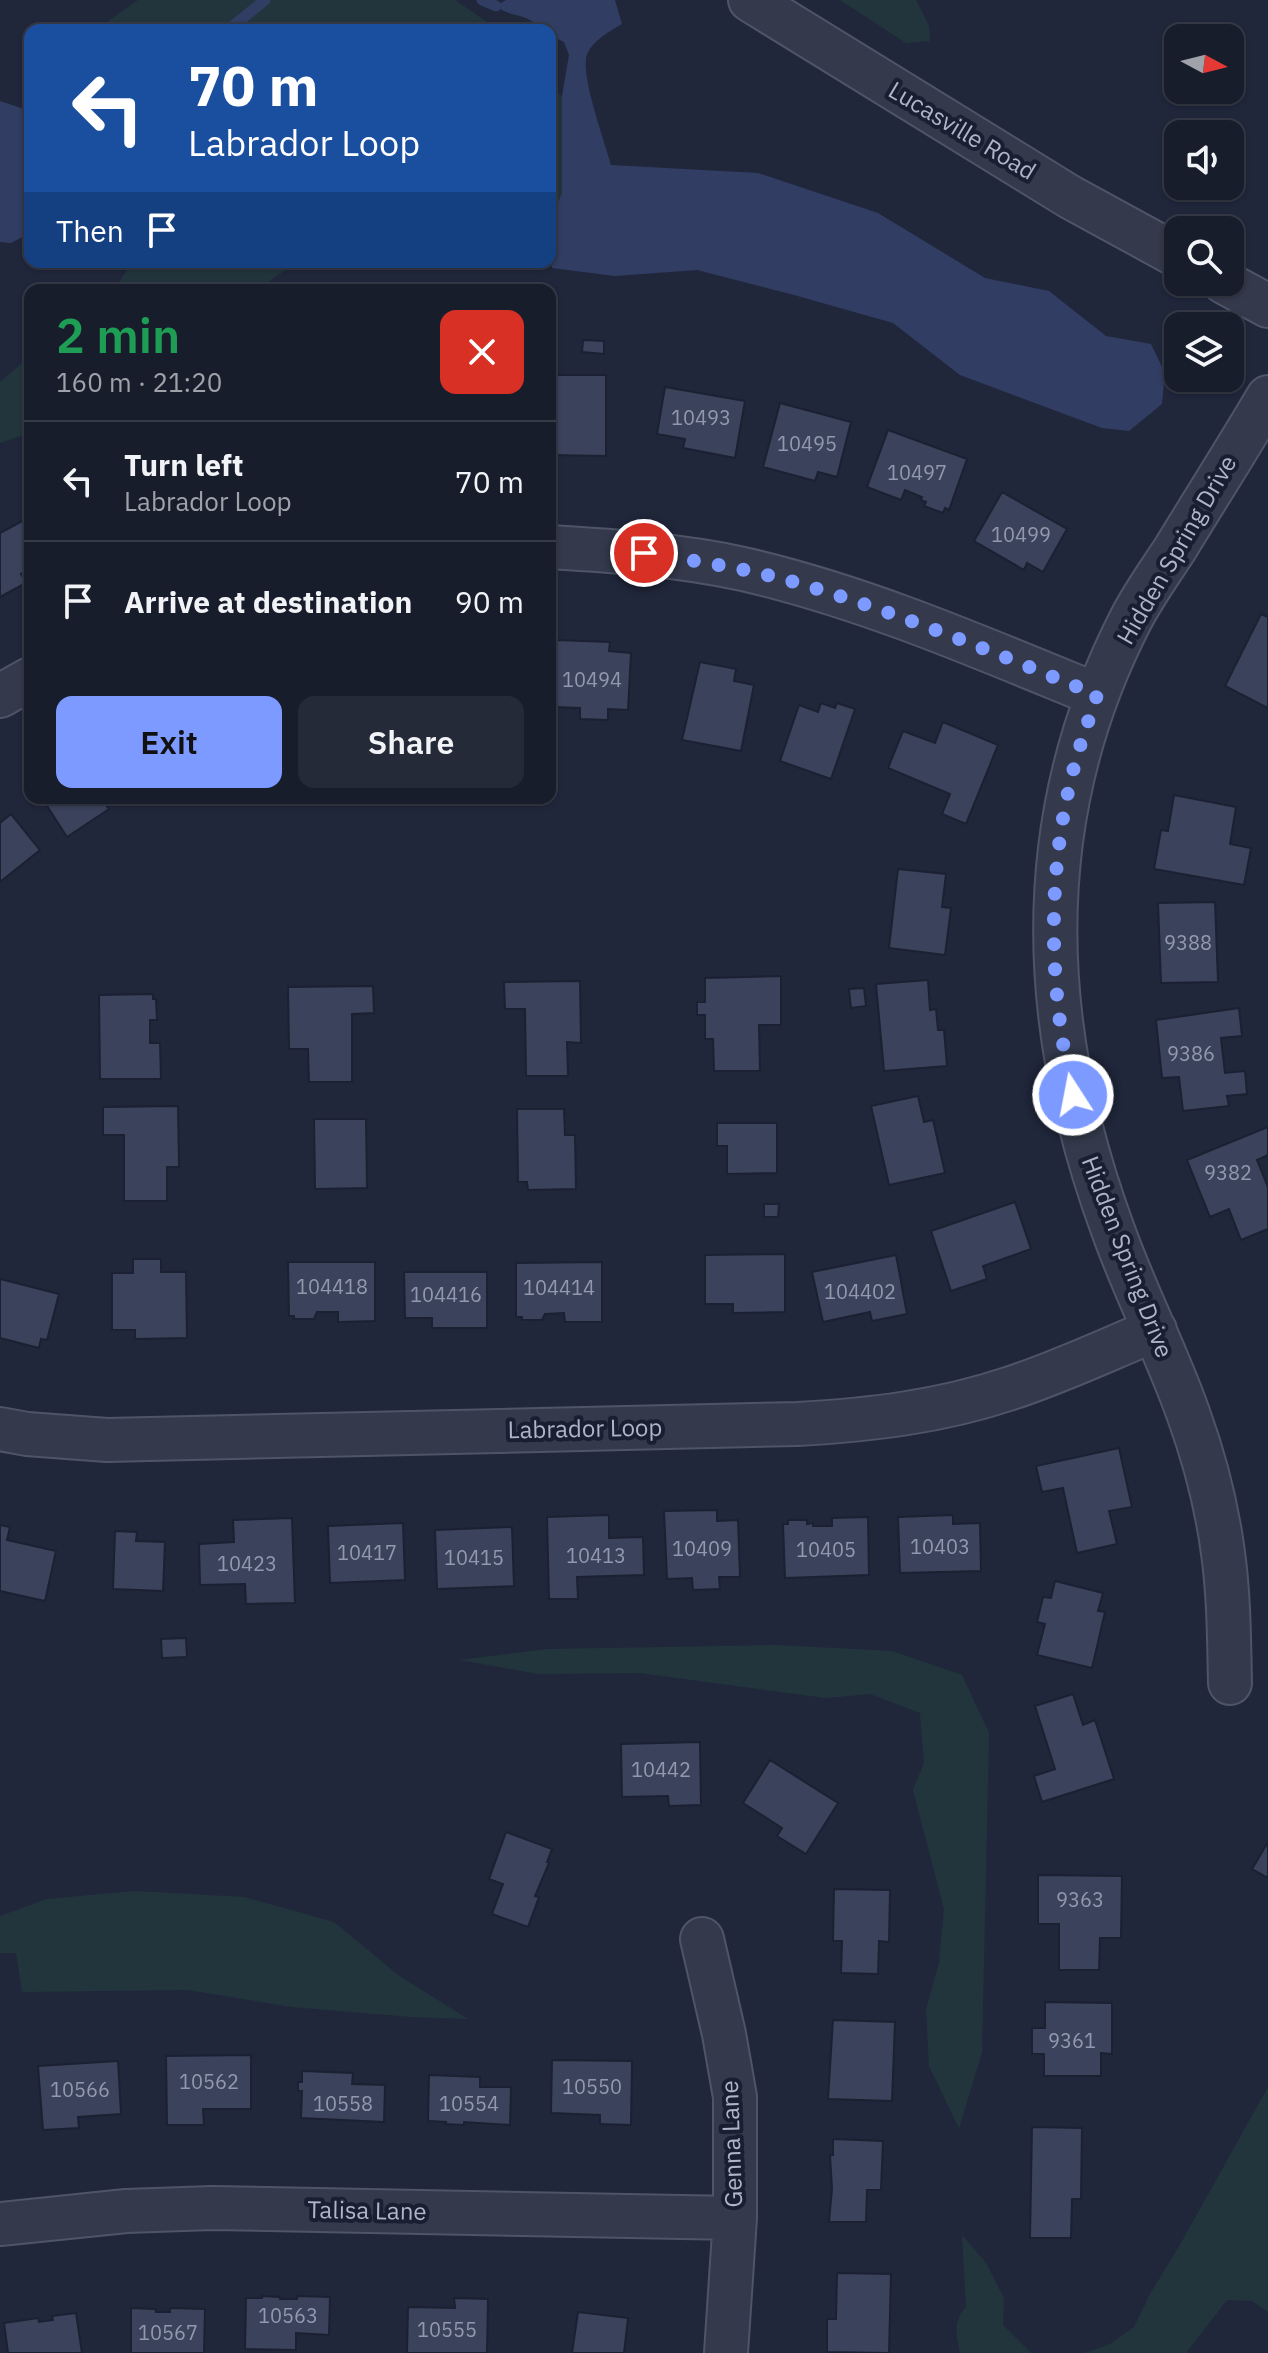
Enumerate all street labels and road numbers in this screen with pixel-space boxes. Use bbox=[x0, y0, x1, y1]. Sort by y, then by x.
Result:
street label: Lucasville Road bbox=[883, 74, 1042, 187]
street label: Hidden Spring Drive bbox=[1109, 449, 1243, 650]
street label: Hidden Spring Drive bbox=[1075, 1151, 1181, 1362]
street label: Labrador Loop bbox=[507, 1411, 663, 1445]
street label: Genna Lane bbox=[713, 2080, 749, 2208]
street label: Talisa Lane bbox=[307, 2193, 427, 2227]

